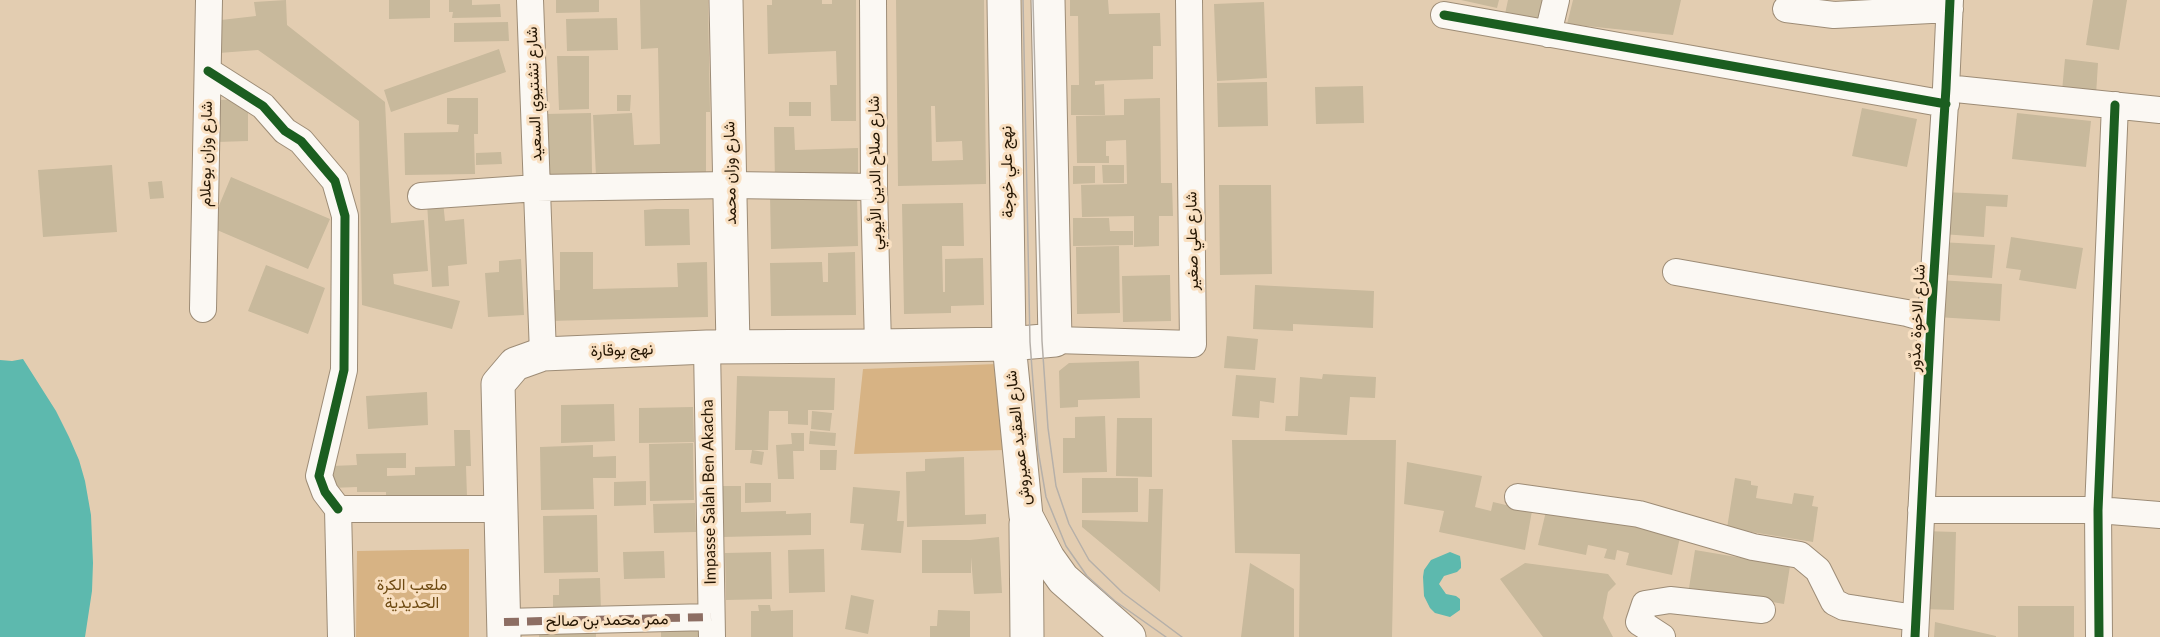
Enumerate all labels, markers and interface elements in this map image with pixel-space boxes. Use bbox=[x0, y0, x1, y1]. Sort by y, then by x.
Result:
street label: شارع تشتيوي السعيد bbox=[522, 26, 546, 162]
street label: شارع صلاح الدين الأيوبي bbox=[864, 96, 886, 250]
street label: شارع وزان بوعلام bbox=[195, 101, 217, 207]
street label: شارع وزان محمد bbox=[719, 121, 741, 225]
street label: نهج علي خوجة bbox=[997, 126, 1017, 218]
street label: شارع علي صغير bbox=[1182, 191, 1202, 291]
street label: شارع الاخوة مدّور bbox=[1905, 264, 1929, 372]
street label: نهج بوقارة bbox=[590, 339, 654, 361]
street label: شارع العقيد عميروش bbox=[1001, 369, 1035, 507]
street label: Impasse Salah Ben Akacha bbox=[698, 399, 720, 585]
park label: ملعب الكرة الحديدية bbox=[377, 575, 447, 613]
street label: ممر محمد بن صالح bbox=[545, 609, 669, 631]

